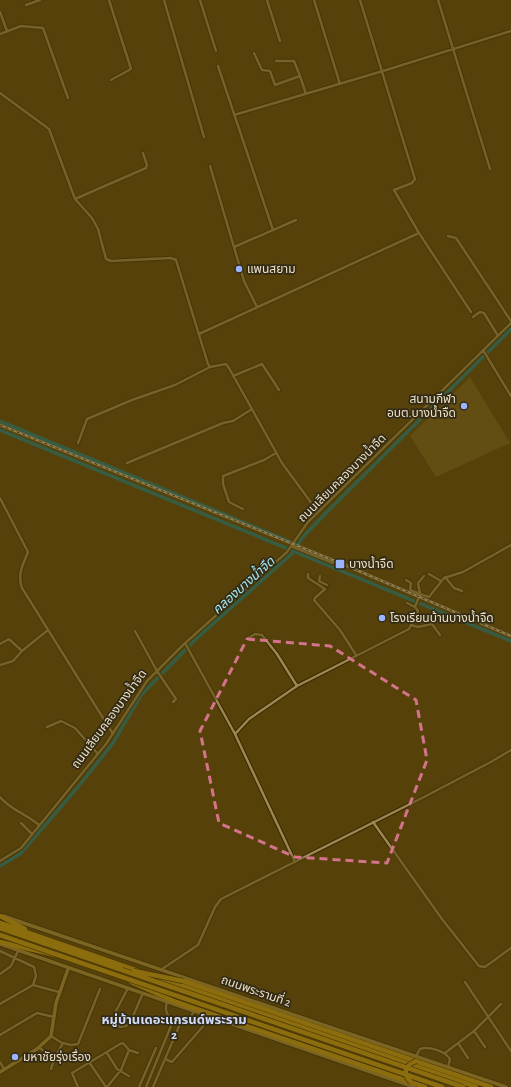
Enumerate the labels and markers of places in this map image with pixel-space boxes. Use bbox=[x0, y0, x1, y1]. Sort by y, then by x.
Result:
place label: แพนสยาม bbox=[247, 263, 296, 275]
marker: แพนสยาม bbox=[234, 264, 244, 274]
place label: สนามกีฬา อบต.บางน้ำจืด bbox=[387, 393, 456, 419]
marker: สนามกีฬา อบต.บางน้ำจืด bbox=[459, 401, 469, 411]
place label: บางน้ำจืด bbox=[349, 555, 394, 570]
marker: บางน้ำจืด bbox=[334, 558, 346, 570]
place label: โรงเรียนบ้านบางนํ้าจืด bbox=[390, 609, 494, 624]
marker: โรงเรียนบ้านบางนํ้าจืด bbox=[377, 613, 387, 623]
place label: มหาชัยรุ่งเรื่อง bbox=[23, 1048, 91, 1064]
marker: มหาชัยรุ่งเรื่อง bbox=[10, 1052, 20, 1062]

